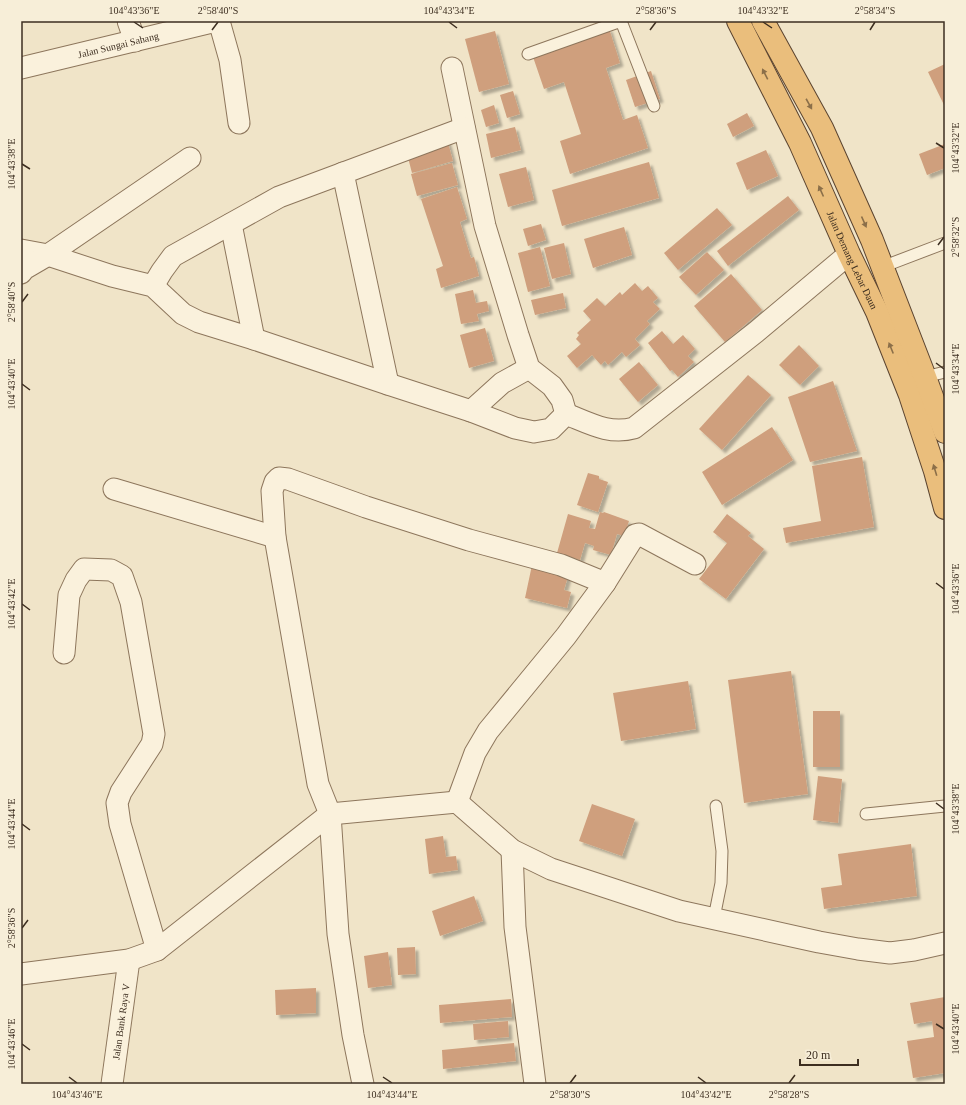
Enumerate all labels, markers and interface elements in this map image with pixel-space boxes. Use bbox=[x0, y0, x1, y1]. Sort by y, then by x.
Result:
text: 104°43'36"E bbox=[109, 5, 160, 16]
text: 2°58'40"S bbox=[198, 5, 238, 16]
text: 104°43'34"E bbox=[424, 5, 475, 16]
text: 2°58'36"S bbox=[636, 5, 676, 16]
text: 104°43'32"E bbox=[738, 5, 789, 16]
text: 2°58'34"S bbox=[855, 5, 895, 16]
street label: Jalan Sungai Sahang bbox=[77, 30, 160, 60]
one-way arrow bbox=[762, 68, 768, 79]
one-way arrow bbox=[805, 98, 812, 110]
text: 104°43'32"E bbox=[950, 123, 961, 174]
text: 104°43'38"E bbox=[6, 139, 17, 190]
one-way arrow bbox=[818, 185, 824, 196]
street label: Jalan Demang Lebar Daun bbox=[825, 209, 880, 311]
one-way arrow bbox=[861, 216, 867, 228]
text: 2°58'32"S bbox=[950, 217, 961, 257]
text: 2°58'40"S bbox=[6, 282, 17, 322]
one-way arrow bbox=[887, 342, 893, 354]
text: 104°43'34"E bbox=[950, 344, 961, 395]
text: 104°43'40"E bbox=[6, 359, 17, 410]
one-way arrow bbox=[932, 464, 938, 476]
text: 104°43'36"E bbox=[950, 564, 961, 615]
text: 104°43'42"E bbox=[6, 579, 17, 630]
text: 104°43'38"E bbox=[950, 784, 961, 835]
text: 104°43'44"E bbox=[6, 799, 17, 850]
text: 2°58'36"S bbox=[6, 908, 17, 948]
street label: Jalan Bank Raya V bbox=[110, 982, 131, 1060]
text: 104°43'40"E bbox=[950, 1004, 961, 1055]
text: 104°43'46"E bbox=[6, 1019, 17, 1070]
scale bar bbox=[800, 1041, 858, 1067]
text: 20 m bbox=[806, 1048, 831, 1062]
text: 104°43'46"E bbox=[52, 1089, 103, 1100]
text: 104°43'44"E bbox=[367, 1089, 418, 1100]
text: 2°58'30"S bbox=[550, 1089, 590, 1100]
text: 104°43'42"E bbox=[681, 1089, 732, 1100]
text: 2°58'28"S bbox=[769, 1089, 809, 1100]

